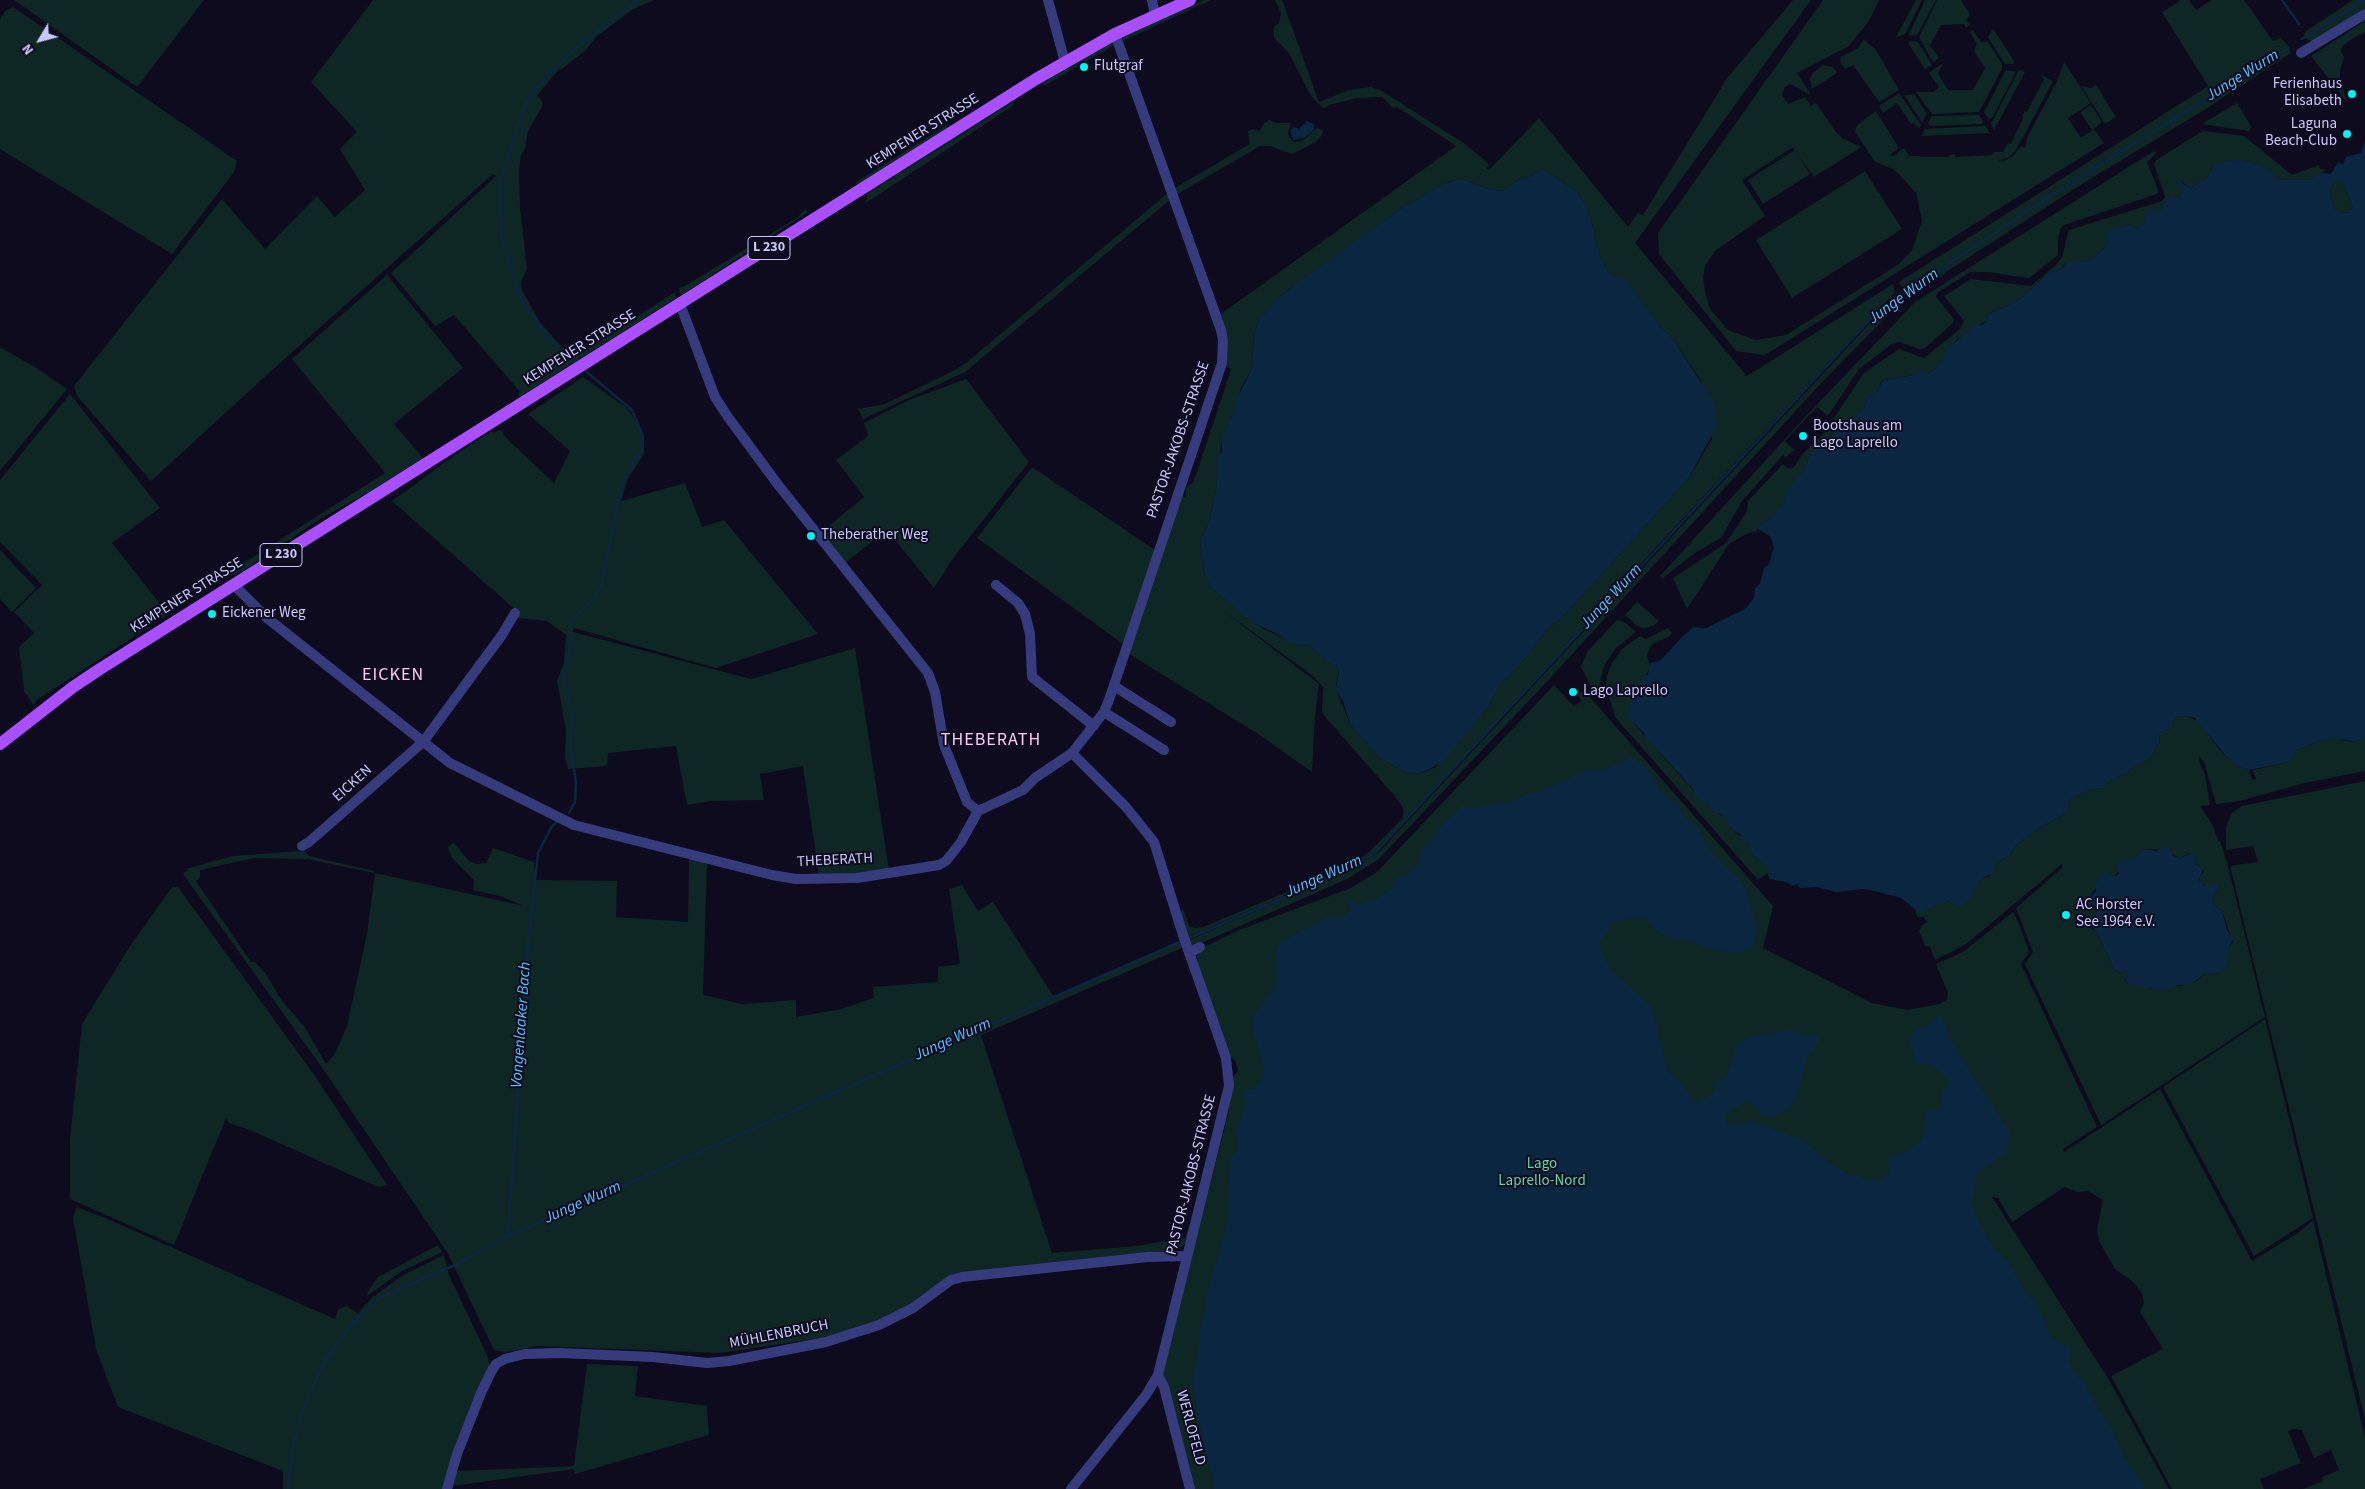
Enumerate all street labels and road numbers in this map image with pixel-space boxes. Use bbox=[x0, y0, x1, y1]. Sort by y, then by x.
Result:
street label: KEMPENER STRASSE bbox=[863, 90, 983, 174]
road number: L 230 bbox=[748, 237, 790, 260]
street label: KEMPENER STRASSE bbox=[520, 306, 640, 390]
street label: PASTOR-JAKOBS-STRASSE bbox=[1144, 359, 1214, 521]
road number: L 230 bbox=[260, 544, 302, 566]
street label: KEMPENER STRASSE bbox=[127, 554, 247, 638]
street label: EICKEN bbox=[330, 762, 376, 806]
street label: THEBERATH bbox=[797, 850, 873, 872]
street label: PASTOR-JAKOBS-STRASSE bbox=[1163, 1093, 1221, 1257]
street label: MÜHLENBRUCH bbox=[728, 1317, 830, 1353]
street label: WERLOFELD bbox=[1171, 1389, 1209, 1467]

